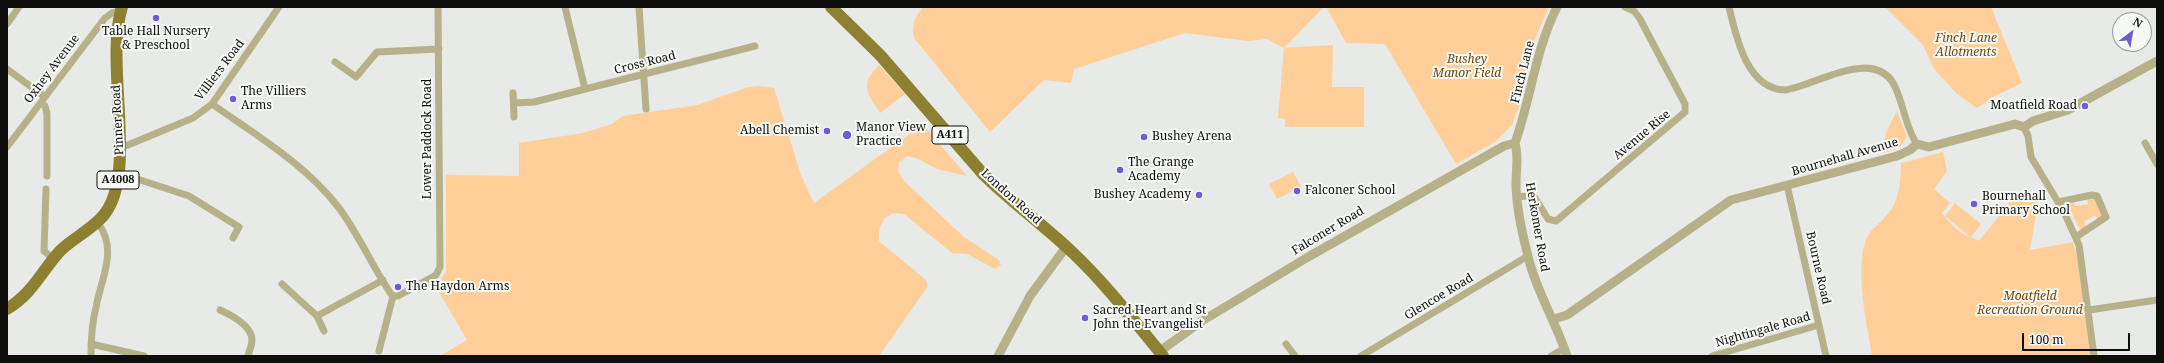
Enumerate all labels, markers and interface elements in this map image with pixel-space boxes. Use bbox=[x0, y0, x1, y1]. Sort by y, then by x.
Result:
north arrow bbox=[2112, 12, 2152, 52]
marker: Table Hall Nursery & Preschool bbox=[151, 13, 161, 23]
text: N bbox=[2130, 13, 2145, 31]
place label: Table Hall Nursery & Preschool bbox=[102, 25, 210, 53]
street label: Oxhey Avenue bbox=[21, 32, 83, 106]
park label: Finch Lane Allotments bbox=[1935, 32, 1997, 60]
street label: Villiers Road bbox=[192, 37, 248, 103]
street label: Finch Lane bbox=[1508, 39, 1538, 105]
street label: Cross Road bbox=[613, 48, 677, 78]
park label: Bushey Manor Field bbox=[1433, 53, 1501, 81]
street label: Lower Paddock Road bbox=[421, 79, 435, 199]
street label: Pinner Road bbox=[109, 84, 127, 156]
place label: The Villiers Arms bbox=[241, 85, 306, 113]
marker: The Villiers Arms bbox=[228, 94, 238, 104]
place label: Moatfield Road bbox=[1990, 99, 2077, 113]
marker: Moatfield Road bbox=[2080, 101, 2090, 111]
street label: Avenue Rise bbox=[1611, 107, 1673, 163]
place label: Manor View Practice bbox=[856, 121, 926, 149]
place label: Abell Chemist bbox=[740, 124, 819, 138]
marker: Abell Chemist bbox=[822, 126, 832, 136]
road number: A411 bbox=[932, 126, 968, 144]
marker: Manor View Practice bbox=[841, 129, 853, 141]
place label: Bushey Arena bbox=[1152, 130, 1232, 144]
marker: Bushey Arena bbox=[1139, 132, 1149, 142]
street label: Bournehall Avenue bbox=[1790, 135, 1900, 179]
place label: The Grange Academy bbox=[1128, 156, 1194, 184]
marker: The Grange Academy bbox=[1115, 165, 1125, 175]
street label: London Road bbox=[978, 166, 1044, 228]
road number: A4008 bbox=[97, 171, 139, 189]
street label: Herkomer Road bbox=[1522, 181, 1552, 273]
place label: Falconer School bbox=[1305, 184, 1395, 198]
marker: Falconer School bbox=[1292, 186, 1302, 196]
place label: Bushey Academy bbox=[1094, 188, 1191, 202]
marker: Bushey Academy bbox=[1194, 190, 1204, 200]
place label: Bournehall Primary School bbox=[1982, 190, 2070, 218]
marker: Bournehall Primary School bbox=[1969, 199, 1979, 209]
street label: Falconer Road bbox=[1289, 204, 1367, 258]
street label: Bourne Road bbox=[1803, 230, 1833, 306]
street label: Glencoe Road bbox=[1402, 271, 1476, 323]
place label: The Haydon Arms bbox=[406, 280, 509, 294]
marker: The Haydon Arms bbox=[393, 282, 403, 292]
park label: Moatfield Recreation Ground bbox=[1977, 290, 2083, 318]
place label: Sacred Heart and St John the Evangelist bbox=[1093, 304, 1206, 332]
street label: Nightingale Road bbox=[1714, 310, 1812, 350]
marker: Sacred Heart and St John the Evangelist bbox=[1080, 313, 1090, 323]
scale bar bbox=[2024, 325, 2132, 351]
text: 100 m bbox=[2029, 331, 2064, 348]

